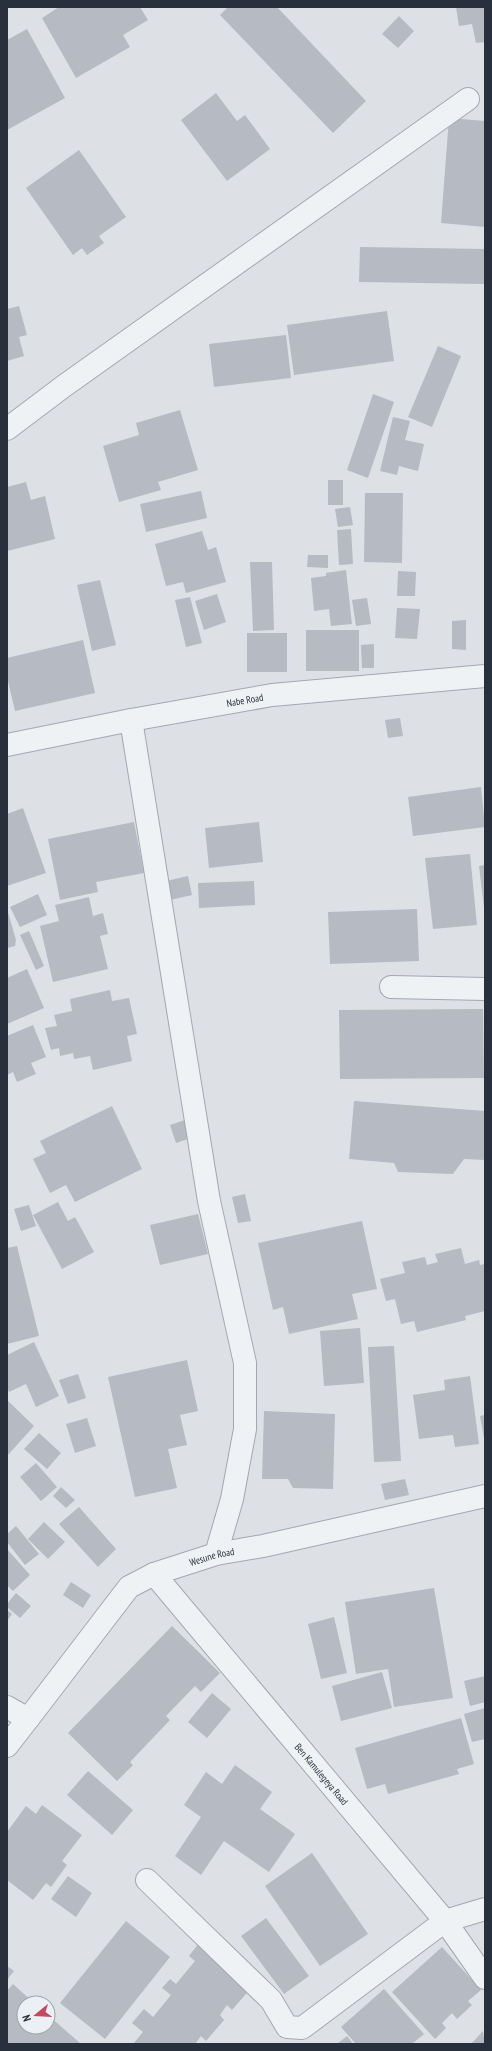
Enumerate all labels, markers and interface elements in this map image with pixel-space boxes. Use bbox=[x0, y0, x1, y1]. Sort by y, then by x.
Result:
street label: Nabe Road bbox=[225, 690, 264, 709]
street label: Wesune Road bbox=[188, 1545, 235, 1569]
street label: Ben Kamulegeya Road bbox=[292, 1740, 351, 1808]
north arrow bbox=[16, 1995, 56, 2035]
text: N bbox=[19, 2013, 34, 2023]

